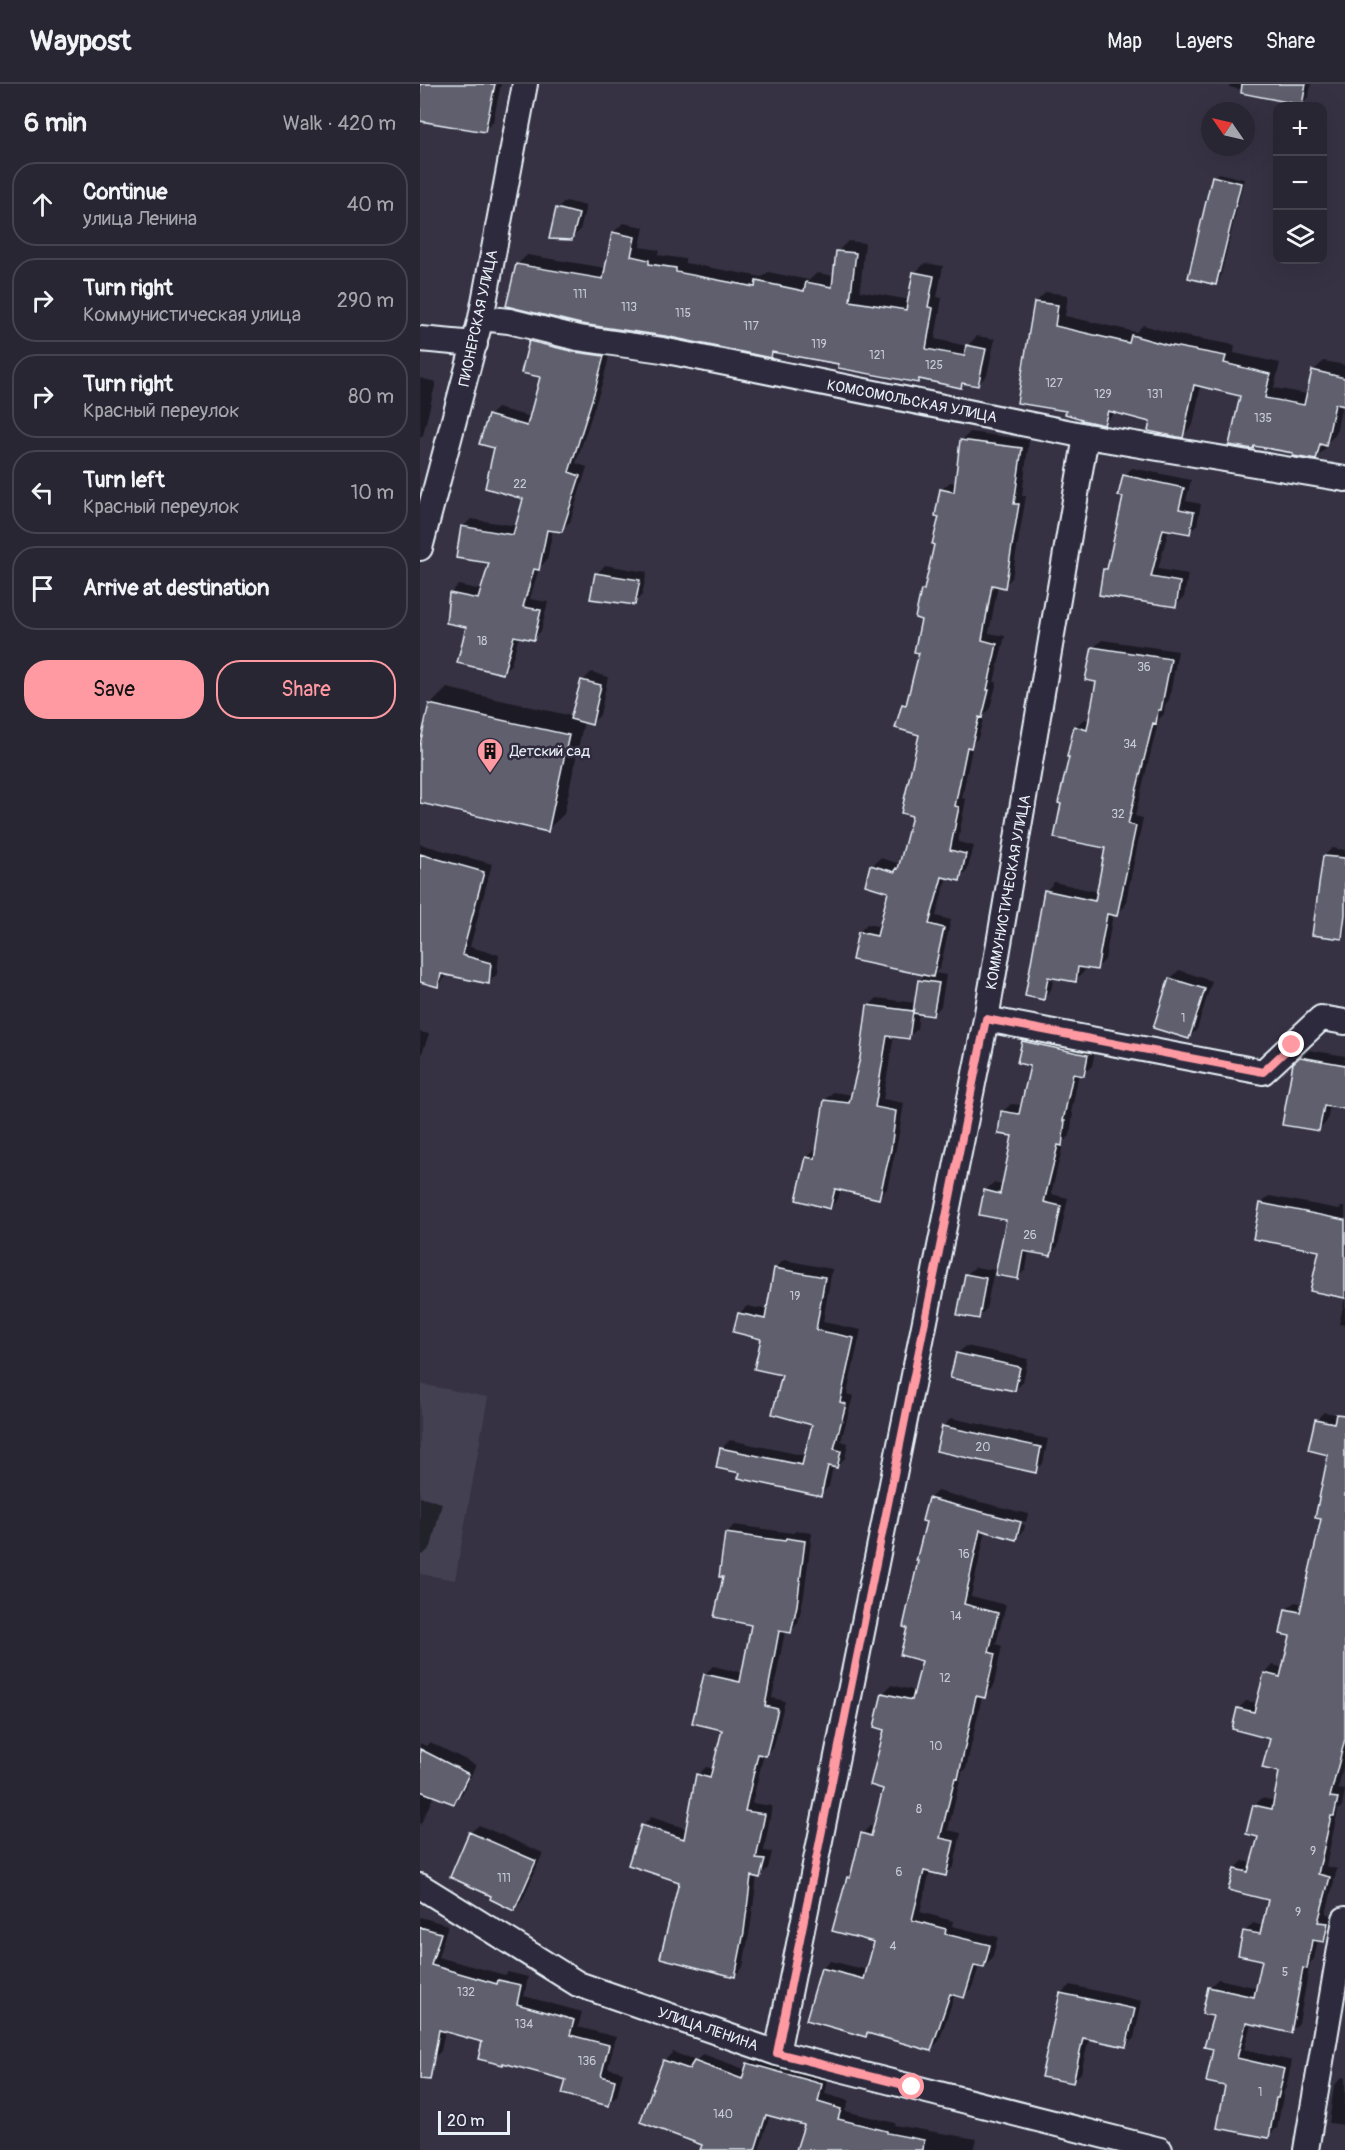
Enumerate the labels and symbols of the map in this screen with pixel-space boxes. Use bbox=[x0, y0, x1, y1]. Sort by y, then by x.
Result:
north arrow bbox=[1201, 102, 1255, 156]
street label: ПИОНЕРСКАЯ УЛИЦА bbox=[455, 248, 502, 388]
house number: 111 bbox=[573, 287, 587, 302]
house number: 113 bbox=[621, 300, 637, 315]
house number: 115 bbox=[675, 306, 691, 321]
house number: 117 bbox=[743, 319, 760, 334]
house number: 119 bbox=[811, 337, 827, 352]
house number: 121 bbox=[869, 348, 885, 363]
house number: 125 bbox=[925, 358, 943, 373]
street label: КОМСОМОЛЬСКАЯ УЛИЦА bbox=[825, 376, 999, 427]
house number: 127 bbox=[1045, 376, 1064, 391]
house number: 129 bbox=[1094, 387, 1112, 402]
house number: 131 bbox=[1147, 387, 1163, 402]
house number: 135 bbox=[1254, 411, 1272, 426]
house number: 22 bbox=[513, 477, 527, 492]
house number: 18 bbox=[477, 634, 487, 649]
house number: 36 bbox=[1137, 660, 1151, 675]
building icon: Детский сад bbox=[475, 736, 505, 774]
house number: 34 bbox=[1123, 737, 1137, 752]
place label: Детский сад bbox=[509, 742, 590, 761]
street label: КОММУНИСТИЧЕСКАЯ УЛИЦА bbox=[982, 793, 1035, 991]
house number: 32 bbox=[1111, 807, 1125, 822]
house number: 1 bbox=[1181, 1011, 1185, 1026]
route end bbox=[1278, 1031, 1304, 1057]
house number: 26 bbox=[1023, 1228, 1037, 1243]
house number: 19 bbox=[790, 1289, 800, 1304]
house number: 20 bbox=[976, 1440, 990, 1455]
house number: 16 bbox=[958, 1547, 970, 1562]
house number: 14 bbox=[950, 1609, 962, 1624]
house number: 12 bbox=[939, 1671, 951, 1686]
house number: 10 bbox=[930, 1739, 942, 1754]
house number: 8 bbox=[916, 1802, 922, 1817]
house number: 9 bbox=[1310, 1844, 1316, 1859]
house number: 6 bbox=[896, 1865, 903, 1880]
house number: 111 bbox=[497, 1871, 511, 1886]
house number: 9 bbox=[1295, 1905, 1301, 1920]
house number: 4 bbox=[890, 1939, 897, 1954]
house number: 5 bbox=[1282, 1965, 1288, 1980]
house number: 132 bbox=[457, 1985, 475, 2000]
street label: УЛИЦА ЛЕНИНА bbox=[655, 2003, 761, 2056]
house number: 134 bbox=[515, 2017, 533, 2032]
house number: 136 bbox=[578, 2054, 596, 2069]
route start bbox=[898, 2073, 924, 2099]
house number: 1 bbox=[1258, 2085, 1262, 2100]
house number: 140 bbox=[713, 2107, 733, 2122]
scale bar bbox=[438, 2108, 510, 2136]

